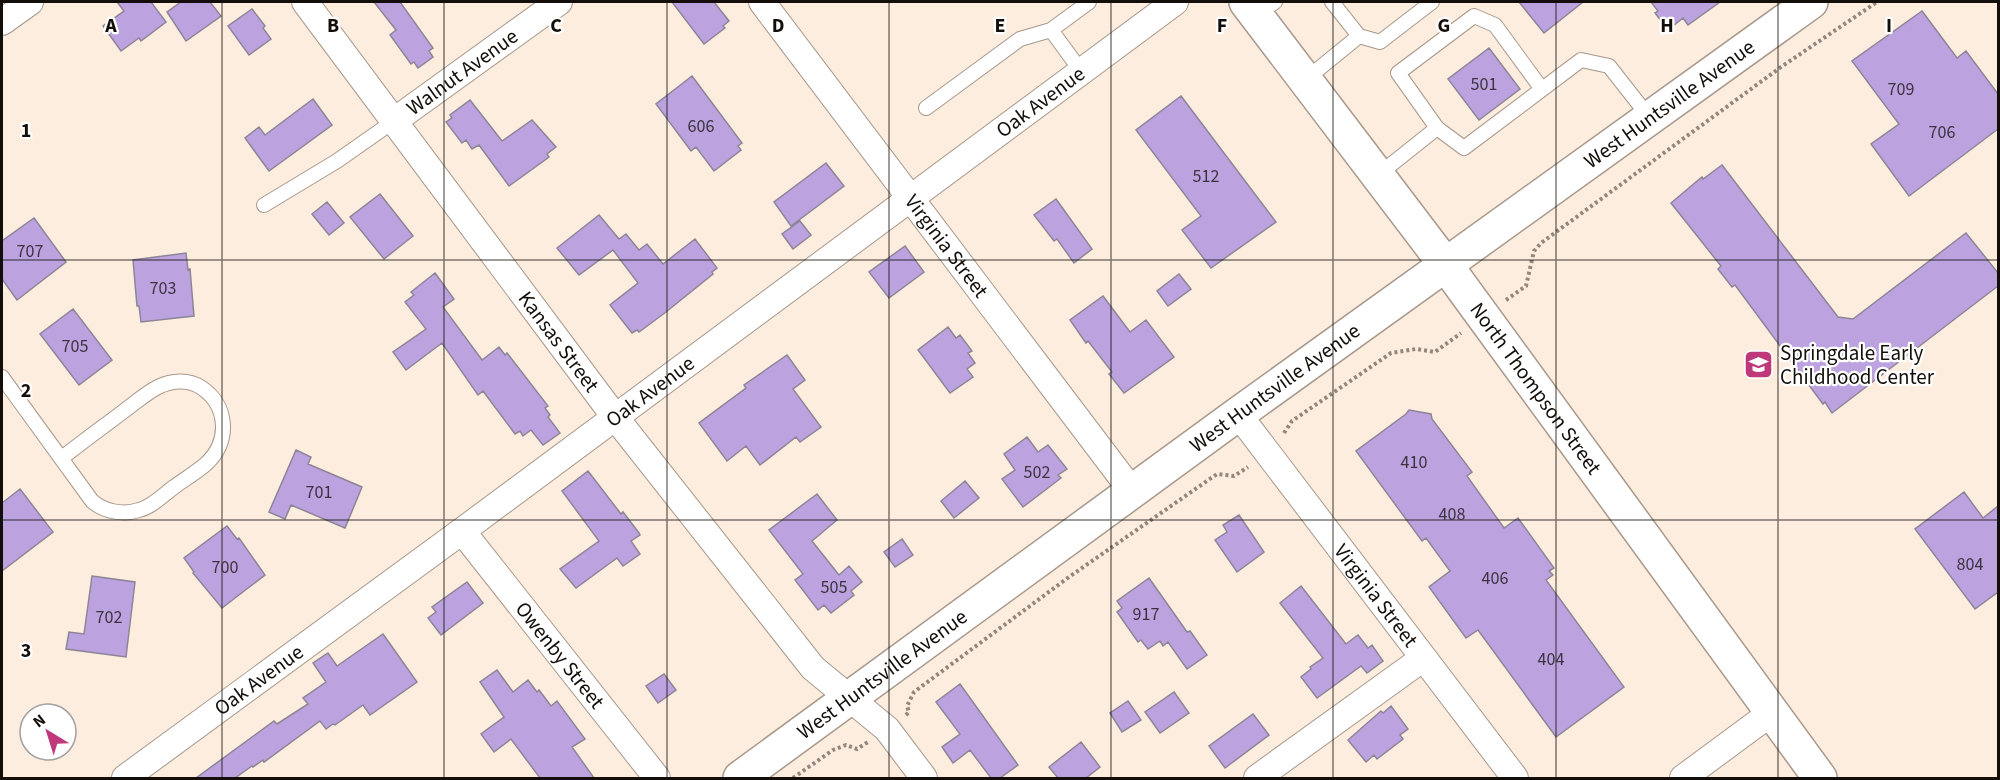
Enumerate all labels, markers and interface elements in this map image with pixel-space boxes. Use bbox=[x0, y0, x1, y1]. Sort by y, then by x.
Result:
text: A bbox=[104, 12, 117, 40]
text: B bbox=[327, 12, 339, 40]
text: C bbox=[550, 12, 562, 40]
text: D bbox=[772, 12, 784, 40]
text: E bbox=[995, 12, 1005, 40]
text: F bbox=[1217, 12, 1227, 40]
text: G bbox=[1438, 12, 1450, 40]
text: H bbox=[1660, 12, 1674, 40]
text: I bbox=[1886, 12, 1892, 40]
street label: Walnut Avenue bbox=[400, 21, 524, 122]
street label: West Huntsville Avenue bbox=[1578, 32, 1761, 176]
street label: Oak Avenue bbox=[990, 59, 1091, 145]
house number: 501 bbox=[1471, 72, 1497, 97]
house number: 709 bbox=[1888, 77, 1914, 102]
house number: 606 bbox=[688, 114, 714, 139]
text: 1 bbox=[21, 117, 31, 145]
house number: 706 bbox=[1929, 120, 1955, 145]
house number: 512 bbox=[1193, 164, 1219, 189]
street label: Virginia Street bbox=[898, 188, 996, 304]
house number: 707 bbox=[17, 239, 43, 264]
house number: 703 bbox=[150, 276, 176, 301]
street label: Kansas Street bbox=[511, 285, 606, 398]
street label: North Thompson Street bbox=[1463, 296, 1609, 481]
street label: West Huntsville Avenue bbox=[1183, 316, 1366, 460]
house number: 705 bbox=[62, 334, 88, 359]
place label: Springdale Early Childhood Center bbox=[1780, 338, 1935, 392]
street label: Oak Avenue bbox=[599, 348, 701, 434]
school or university icon: Springdale Early Childhood Center bbox=[1743, 349, 1775, 381]
text: 2 bbox=[21, 377, 31, 405]
house number: 410 bbox=[1401, 450, 1427, 475]
house number: 502 bbox=[1024, 460, 1050, 485]
house number: 701 bbox=[306, 480, 332, 505]
house number: 408 bbox=[1439, 502, 1465, 527]
street label: Virginia Street bbox=[1327, 537, 1425, 653]
house number: 804 bbox=[1957, 552, 1983, 577]
house number: 700 bbox=[212, 555, 238, 580]
house number: 406 bbox=[1482, 566, 1508, 591]
house number: 505 bbox=[821, 575, 847, 600]
street label: Owenby Street bbox=[508, 595, 612, 715]
street label: West Huntsville Avenue bbox=[791, 602, 973, 746]
house number: 917 bbox=[1133, 602, 1159, 627]
house number: 702 bbox=[96, 605, 122, 630]
text: 3 bbox=[21, 637, 31, 665]
street label: Oak Avenue bbox=[208, 637, 310, 723]
house number: 404 bbox=[1538, 647, 1564, 672]
north arrow bbox=[18, 702, 78, 762]
text: N bbox=[28, 709, 50, 733]

